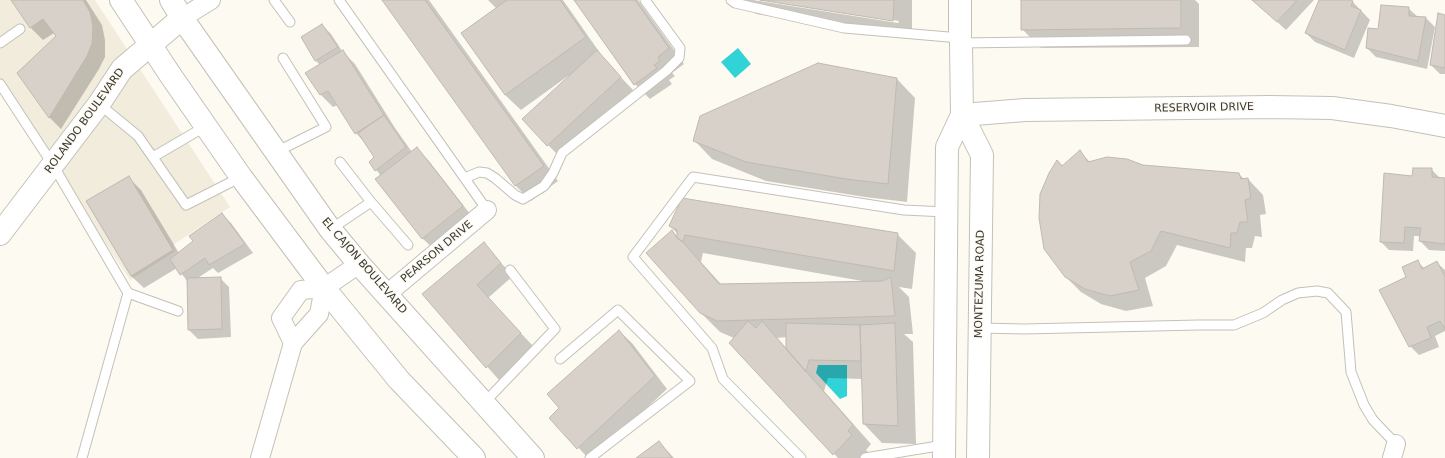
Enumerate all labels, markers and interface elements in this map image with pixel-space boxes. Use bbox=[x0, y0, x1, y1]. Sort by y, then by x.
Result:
street label: ROLANDO BOULEVARD bbox=[42, 66, 128, 176]
street label: RESERVOIR DRIVE bbox=[1154, 101, 1254, 115]
street label: EL CAJON BOULEVARD bbox=[319, 215, 409, 317]
street label: PEARSON DRIVE bbox=[398, 218, 476, 286]
street label: MONTEZUMA ROAD bbox=[972, 230, 988, 338]

